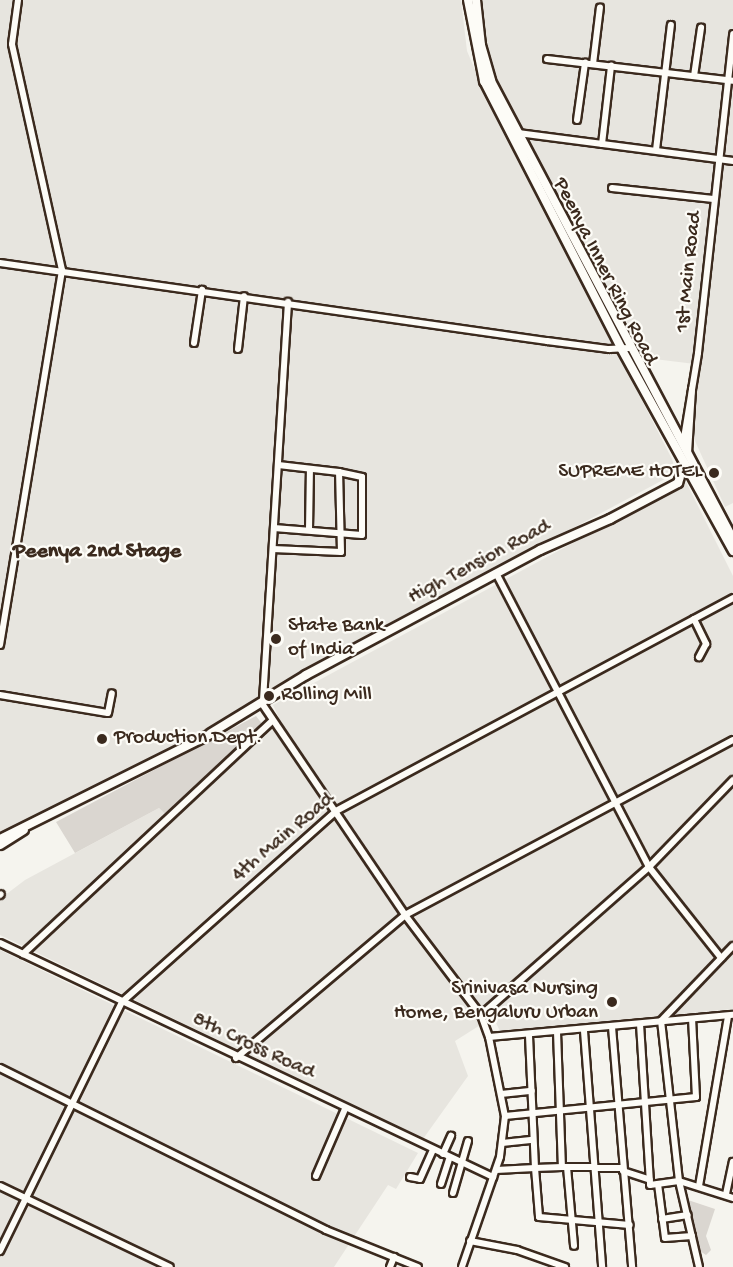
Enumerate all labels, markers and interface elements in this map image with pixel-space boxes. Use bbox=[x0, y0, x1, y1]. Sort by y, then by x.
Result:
street label: Peenya Inner Ring Road bbox=[546, 174, 662, 370]
street label: 1st Main Road bbox=[671, 210, 709, 334]
place label: SUPREME HOTEL bbox=[558, 460, 702, 486]
marker: SUPREME HOTEL bbox=[707, 466, 721, 480]
street label: High Tension Road bbox=[404, 515, 556, 611]
district label: Peenya 2nd Stage bbox=[13, 540, 181, 566]
place label: State Bank of India bbox=[288, 614, 384, 664]
marker: State Bank of India bbox=[269, 632, 283, 646]
place label: Rolling Mill bbox=[281, 683, 372, 709]
marker: Rolling Mill bbox=[262, 689, 276, 703]
place label: Production Dept. bbox=[114, 726, 262, 752]
marker: Production Dept. bbox=[95, 732, 109, 746]
street label: 4th Main Road bbox=[228, 788, 340, 888]
place label: Srinivasa Nursing Home, Bengaluru Urban bbox=[394, 977, 598, 1027]
marker: Srinivasa Nursing Home, Bengaluru Urban bbox=[603, 993, 621, 1011]
street label: 8th Cross Road bbox=[188, 1008, 318, 1086]

